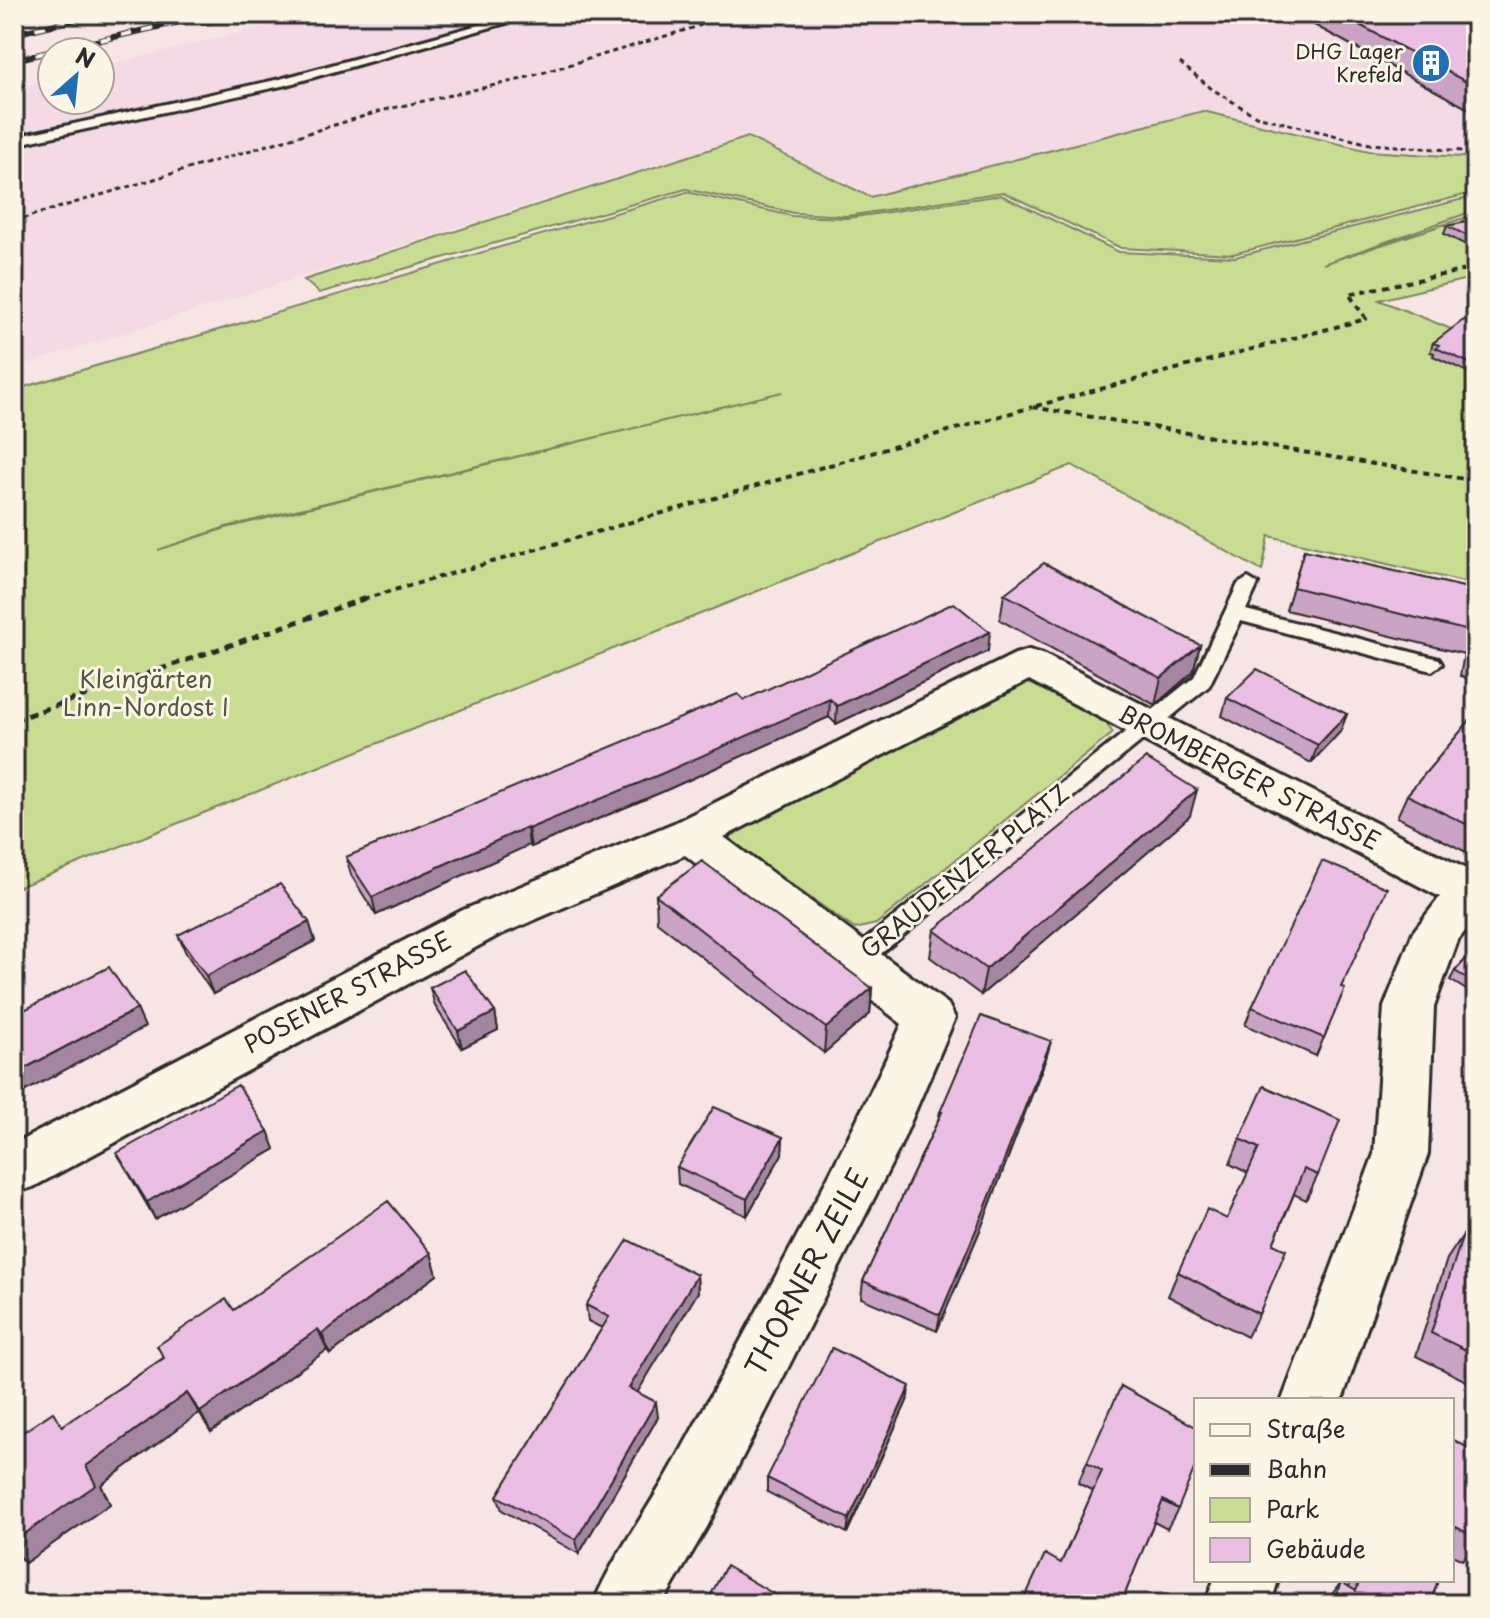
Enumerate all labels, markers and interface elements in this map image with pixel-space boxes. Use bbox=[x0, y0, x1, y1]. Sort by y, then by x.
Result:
north arrow bbox=[36, 36, 116, 116]
place label: DHG Lager Krefeld bbox=[1295, 36, 1404, 89]
text: N bbox=[71, 38, 101, 76]
building icon: DHG Lager Krefeld bbox=[1410, 42, 1452, 84]
park label: Kleingärten Linn-Nordost I bbox=[63, 660, 229, 724]
street label: BROMBERGER STRASSE bbox=[1113, 694, 1387, 858]
street label: GRAUDENZER PLATZ bbox=[852, 775, 1076, 966]
street label: POSENER STRASSE bbox=[237, 921, 457, 1061]
street label: THORNER ZEILE bbox=[733, 1160, 879, 1383]
legend bbox=[1194, 1398, 1454, 1582]
text: Straße bbox=[1266, 1410, 1345, 1446]
text: Bahn bbox=[1266, 1450, 1327, 1486]
text: Park bbox=[1266, 1490, 1320, 1526]
text: Gebäude bbox=[1266, 1530, 1366, 1566]

